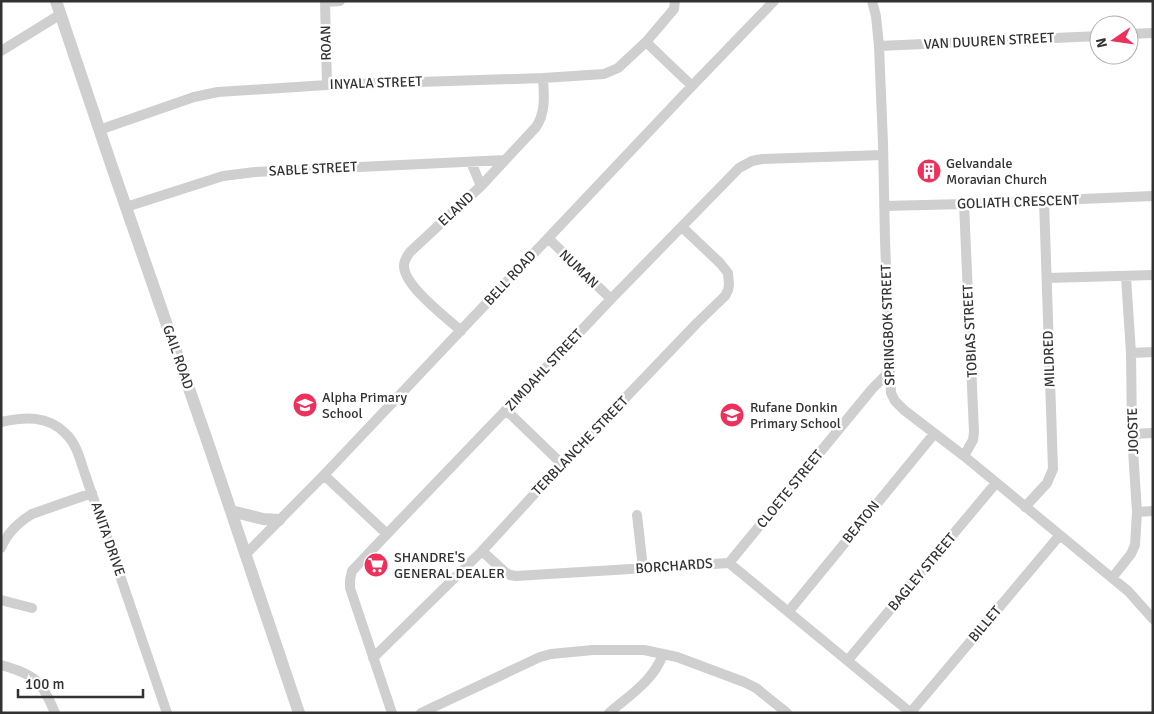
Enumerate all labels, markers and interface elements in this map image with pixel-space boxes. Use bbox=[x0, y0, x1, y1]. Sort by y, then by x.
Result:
north arrow bbox=[1089, 15, 1139, 65]
street label: ROAN bbox=[317, 25, 335, 61]
street label: VAN DUUREN STREET bbox=[923, 29, 1055, 53]
text: N bbox=[1092, 36, 1111, 49]
street label: INYALA STREET bbox=[329, 73, 423, 93]
place label: Gelvandale Moravian Church bbox=[946, 155, 1047, 188]
street label: SABLE STREET bbox=[268, 158, 358, 180]
building icon: Gelvandale Moravian Church bbox=[916, 158, 942, 184]
street label: ELAND bbox=[435, 188, 477, 230]
street label: GOLIATH CRESCENT bbox=[957, 191, 1079, 213]
street label: NUMAN bbox=[556, 246, 602, 292]
street label: BELL ROAD bbox=[480, 247, 540, 309]
street label: SPRINGBOK STREET bbox=[877, 264, 899, 386]
street label: TOBIAS STREET bbox=[959, 284, 981, 378]
street label: GAIL ROAD bbox=[159, 323, 197, 391]
street label: ZIMDAHL STREET bbox=[502, 325, 586, 415]
street label: MILDRED bbox=[1040, 330, 1058, 388]
place label: Alpha Primary School bbox=[322, 389, 407, 422]
school or university icon: Alpha Primary School bbox=[292, 392, 318, 418]
street label: TERBLANCHE STREET bbox=[528, 393, 632, 499]
place label: Rufane Donkin Primary School bbox=[750, 399, 841, 432]
school or university icon: Rufane Donkin Primary School bbox=[719, 402, 745, 428]
street label: JOOSTE bbox=[1124, 407, 1142, 455]
street label: CLOETE STREET bbox=[753, 446, 827, 532]
street label: BEATON bbox=[839, 497, 883, 547]
street label: ANITA DRIVE bbox=[87, 500, 129, 578]
street label: BAGLEY STREET bbox=[884, 529, 960, 614]
place label: SHANDRE'S GENERAL DEALER bbox=[394, 549, 505, 582]
supermarket icon: SHANDRE'S GENERAL DEALER bbox=[363, 552, 389, 578]
street label: BORCHARDS bbox=[635, 555, 713, 577]
street label: BILLET bbox=[965, 602, 1005, 645]
scale bar bbox=[18, 666, 142, 698]
text: 100 m bbox=[25, 675, 65, 693]

